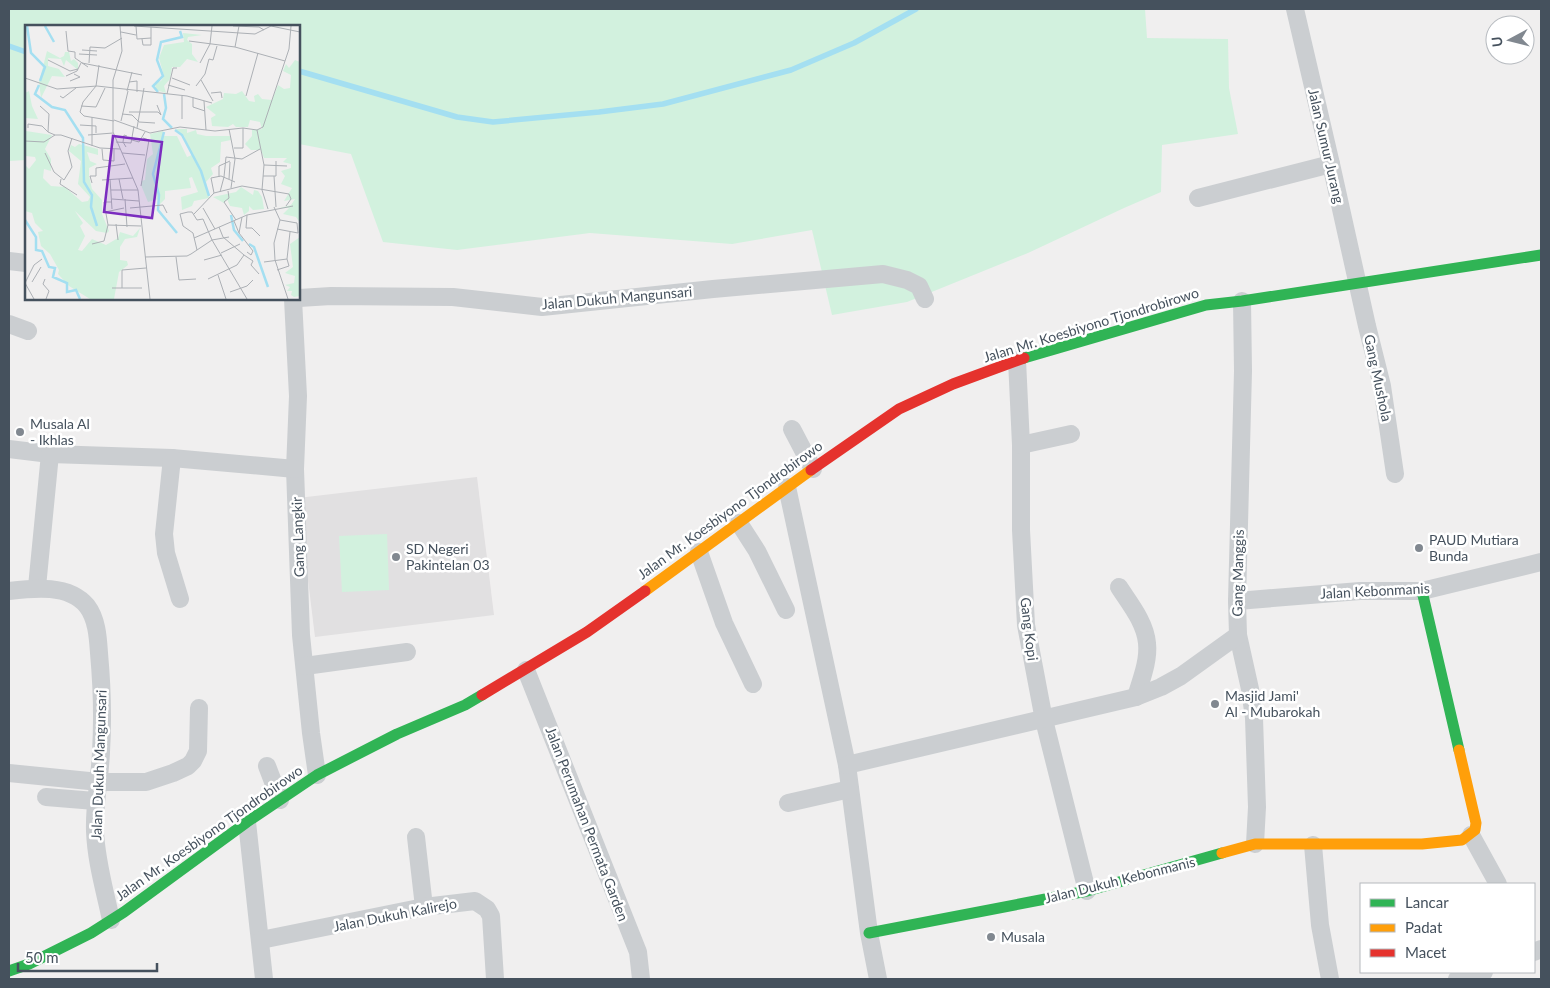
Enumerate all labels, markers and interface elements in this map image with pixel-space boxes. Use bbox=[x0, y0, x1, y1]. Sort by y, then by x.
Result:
north arrow bbox=[1485, 15, 1535, 65]
inset map bbox=[25, 25, 300, 300]
text: U bbox=[1488, 35, 1506, 48]
street label: Jalan Sumur Jurang bbox=[1305, 87, 1348, 205]
street label: Jalan Dukuh Mangunsari bbox=[541, 282, 693, 313]
street label: Jalan Mr. Koesbiyono Tjondrobirowo bbox=[981, 284, 1201, 365]
street label: Gang Mushola bbox=[1361, 333, 1396, 423]
place label: Musala Al - Ikhlas bbox=[30, 415, 90, 448]
marker: Musala Al - Ikhlas bbox=[14, 426, 26, 438]
street label: Jalan Mr. Koesbiyono Tjondrobirowo bbox=[634, 437, 826, 582]
street label: Gang Langkir bbox=[288, 496, 307, 578]
street label: Gang Manggis bbox=[1228, 529, 1247, 617]
place label: PAUD Mutiara Bunda bbox=[1429, 531, 1519, 564]
place label: SD Negeri Pakintelan 03 bbox=[406, 540, 490, 573]
marker: PAUD Mutiara Bunda bbox=[1413, 542, 1425, 554]
marker: SD Negeri Pakintelan 03 bbox=[390, 551, 402, 563]
street label: Jalan Kebonmanis bbox=[1320, 579, 1430, 602]
street label: Gang Kopi bbox=[1017, 596, 1042, 662]
place label: Masjid Jami' Al - Mubarokah bbox=[1225, 687, 1320, 720]
street label: Jalan Dukuh Mangunsari bbox=[87, 689, 110, 841]
marker: Masjid Jami' Al - Mubarokah bbox=[1209, 698, 1221, 710]
street label: Jalan Perumahan Permata Garden bbox=[542, 724, 632, 923]
street label: Jalan Mr. Koesbiyono Tjondrobirowo bbox=[112, 761, 306, 904]
street label: Jalan Dukuh Kebonmanis bbox=[1043, 853, 1197, 906]
legend bbox=[1360, 883, 1535, 973]
text: Lancar bbox=[1405, 893, 1449, 911]
street label: Jalan Dukuh Kalirejo bbox=[332, 894, 458, 935]
text: Padat bbox=[1405, 918, 1443, 936]
place label: Musala bbox=[1001, 928, 1045, 945]
marker: Musala bbox=[985, 931, 997, 943]
scale bar bbox=[18, 940, 156, 972]
text: Macet bbox=[1405, 943, 1447, 961]
text: 50 m bbox=[25, 948, 59, 966]

